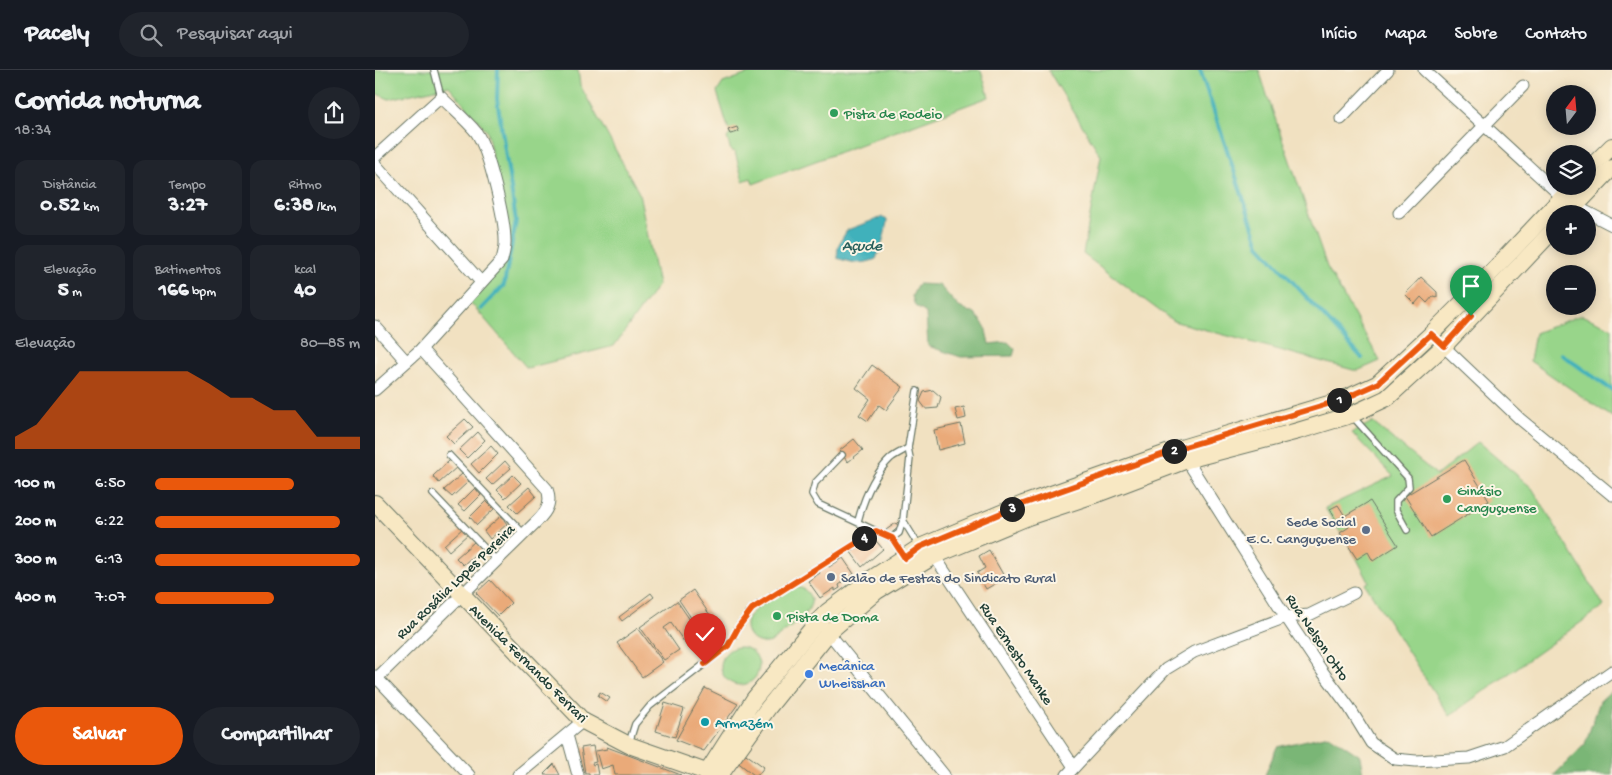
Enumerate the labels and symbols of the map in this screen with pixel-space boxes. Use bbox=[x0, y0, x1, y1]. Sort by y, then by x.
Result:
north arrow bbox=[1546, 85, 1596, 135]
place label: Pista de Rodeio bbox=[843, 106, 943, 124]
marker: Pista de Rodeio bbox=[828, 107, 840, 119]
water label: Açude bbox=[842, 238, 883, 257]
pin bbox=[1450, 265, 1492, 316]
pin: 1 bbox=[1327, 388, 1351, 412]
pin: 2 bbox=[1161, 438, 1187, 464]
place label: Ginásio Canguçuense bbox=[1457, 483, 1537, 518]
marker: Ginásio Canguçuense bbox=[1441, 493, 1453, 505]
pin: 3 bbox=[999, 496, 1025, 522]
place label: Sede Social E.C. Canguçuense bbox=[1246, 514, 1356, 549]
street label: Rua Rosália Lopes Pereira bbox=[393, 521, 520, 644]
marker: Sede Social E.C. Canguçuense bbox=[1360, 524, 1372, 536]
pin: 4 bbox=[851, 526, 877, 550]
place label: Salão de Festas do Sindicato Rural bbox=[841, 570, 1056, 588]
marker: Salão de Festas do Sindicato Rural bbox=[825, 571, 837, 583]
street label: Rua Nelson Otto bbox=[1281, 591, 1352, 685]
street label: Rua Ernesto Manke bbox=[974, 600, 1056, 709]
street label: Avenida Fernando Ferrari bbox=[464, 601, 591, 728]
place label: Pista de Doma bbox=[786, 609, 879, 627]
marker: Pista de Doma bbox=[771, 610, 783, 622]
pin bbox=[684, 613, 726, 664]
place label: Mecânica Wheisshan bbox=[819, 658, 885, 693]
marker: Mecânica Wheisshan bbox=[803, 668, 815, 680]
place label: Armazém bbox=[715, 715, 773, 733]
marker: Armazém bbox=[699, 716, 711, 728]

